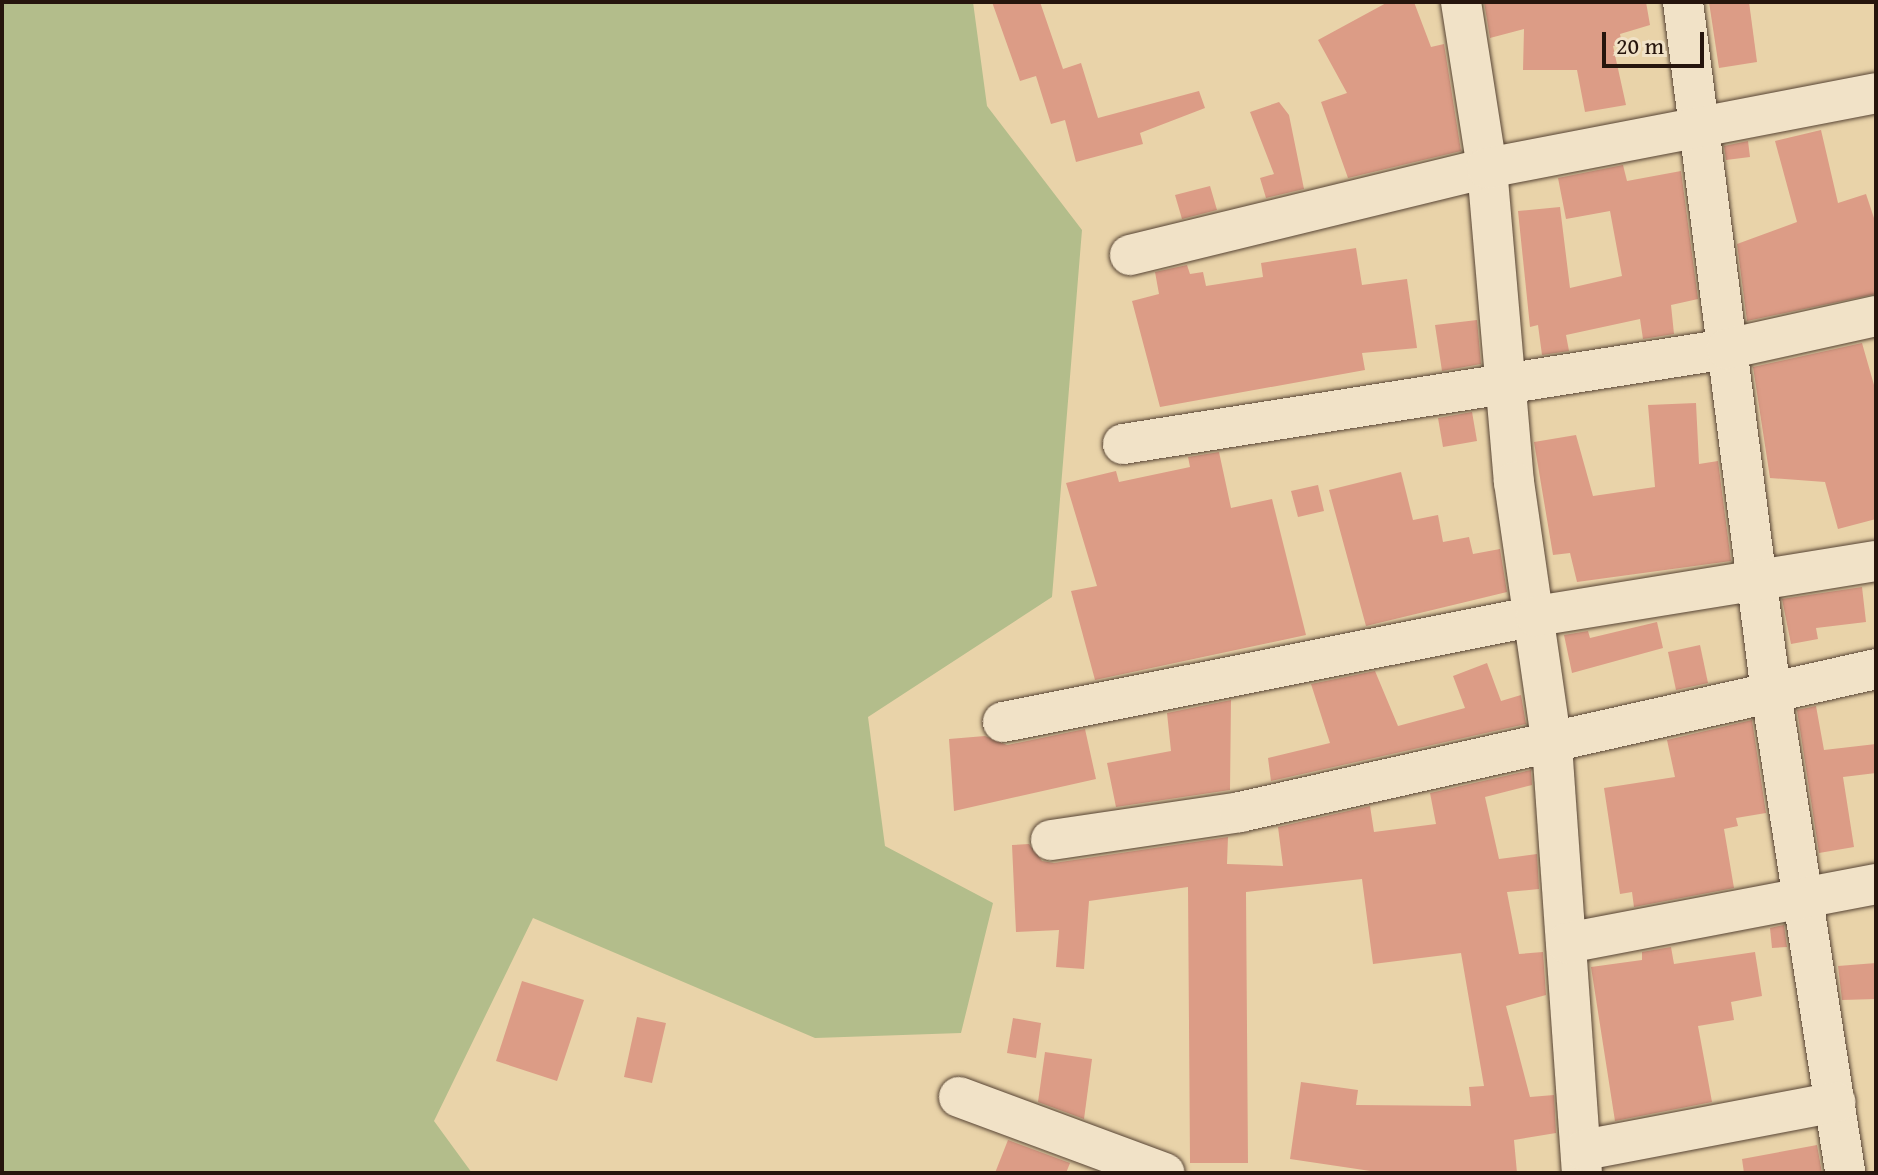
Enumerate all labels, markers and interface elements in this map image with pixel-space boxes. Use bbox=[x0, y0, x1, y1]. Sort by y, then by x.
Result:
scale bar bbox=[1606, 16, 1708, 66]
text: 20 m bbox=[1616, 28, 1664, 63]

